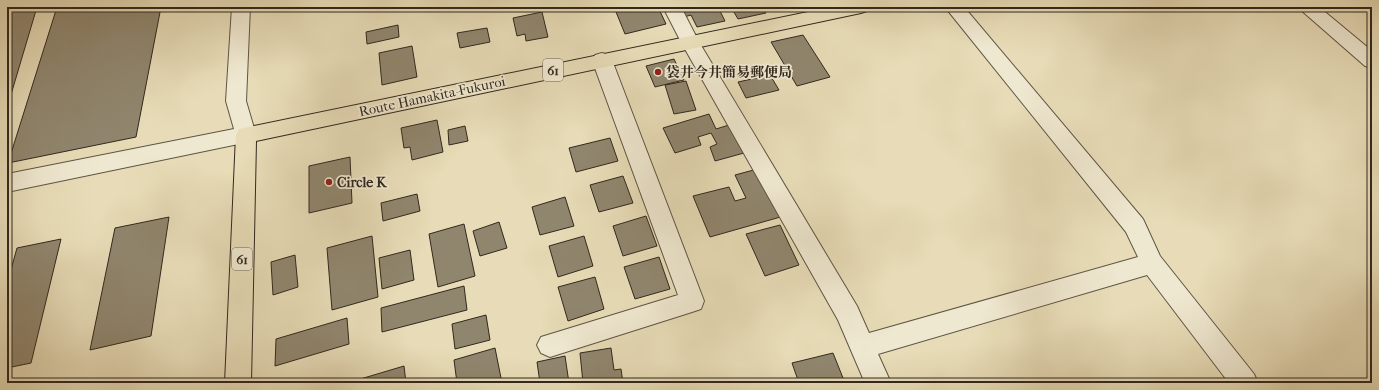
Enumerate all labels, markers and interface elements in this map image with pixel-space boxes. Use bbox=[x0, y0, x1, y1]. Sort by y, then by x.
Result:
road number: 61 bbox=[543, 59, 563, 81]
place label: 袋井今井簡易郵便局 bbox=[666, 64, 792, 81]
marker: 袋井今井簡易郵便局 bbox=[653, 67, 663, 77]
street label: Route Hamakita-Fukuroi bbox=[357, 73, 507, 120]
place label: Circle K bbox=[337, 174, 387, 191]
marker: Circle K bbox=[324, 177, 334, 187]
road number: 61 bbox=[232, 248, 252, 270]

